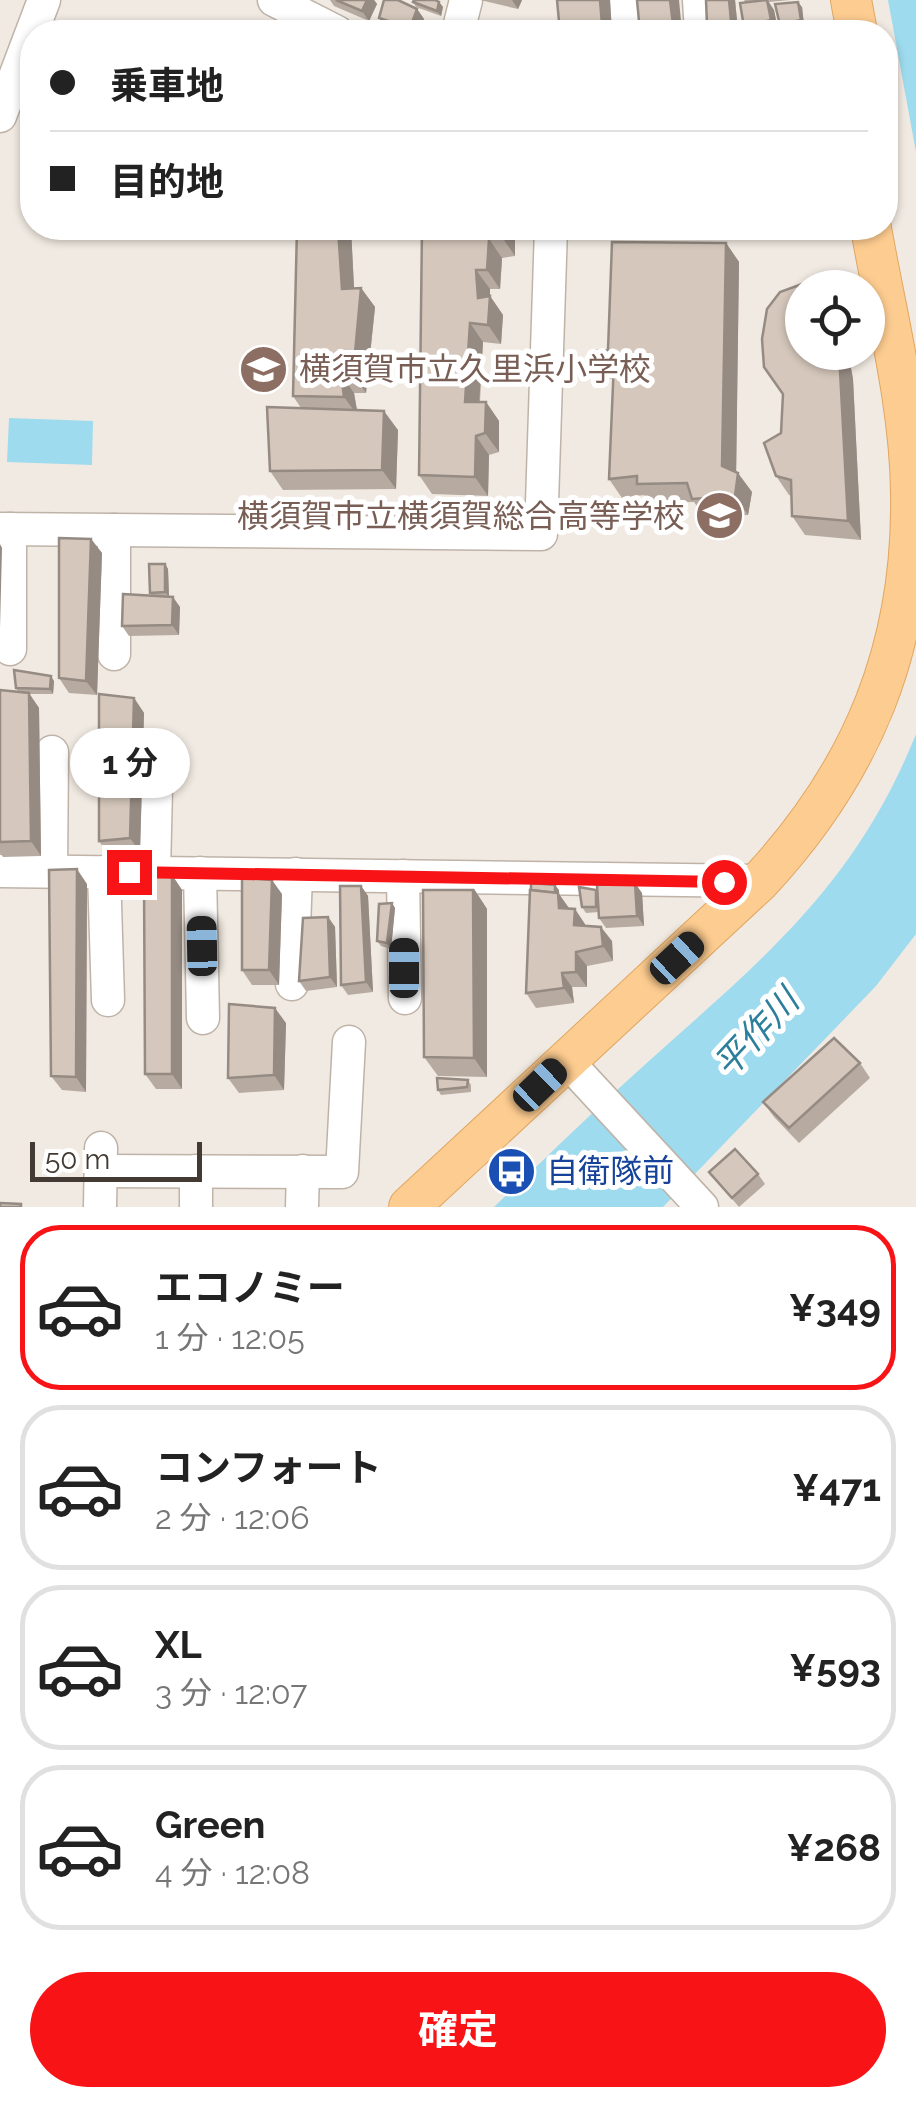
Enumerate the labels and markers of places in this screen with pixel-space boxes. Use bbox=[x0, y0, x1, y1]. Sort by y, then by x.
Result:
school or university icon: 横須賀市立久里浜小学校 bbox=[238, 343, 290, 395]
place label: 横須賀市立久里浜小学校 bbox=[299, 350, 651, 387]
school or university icon: 横須賀市立横須賀総合高等学校 bbox=[694, 490, 746, 542]
place label: 横須賀市立横須賀総合高等学校 bbox=[237, 497, 685, 534]
bus stop icon: 自衛隊前 bbox=[485, 1145, 537, 1197]
place label: 自衛隊前 bbox=[546, 1152, 674, 1189]

